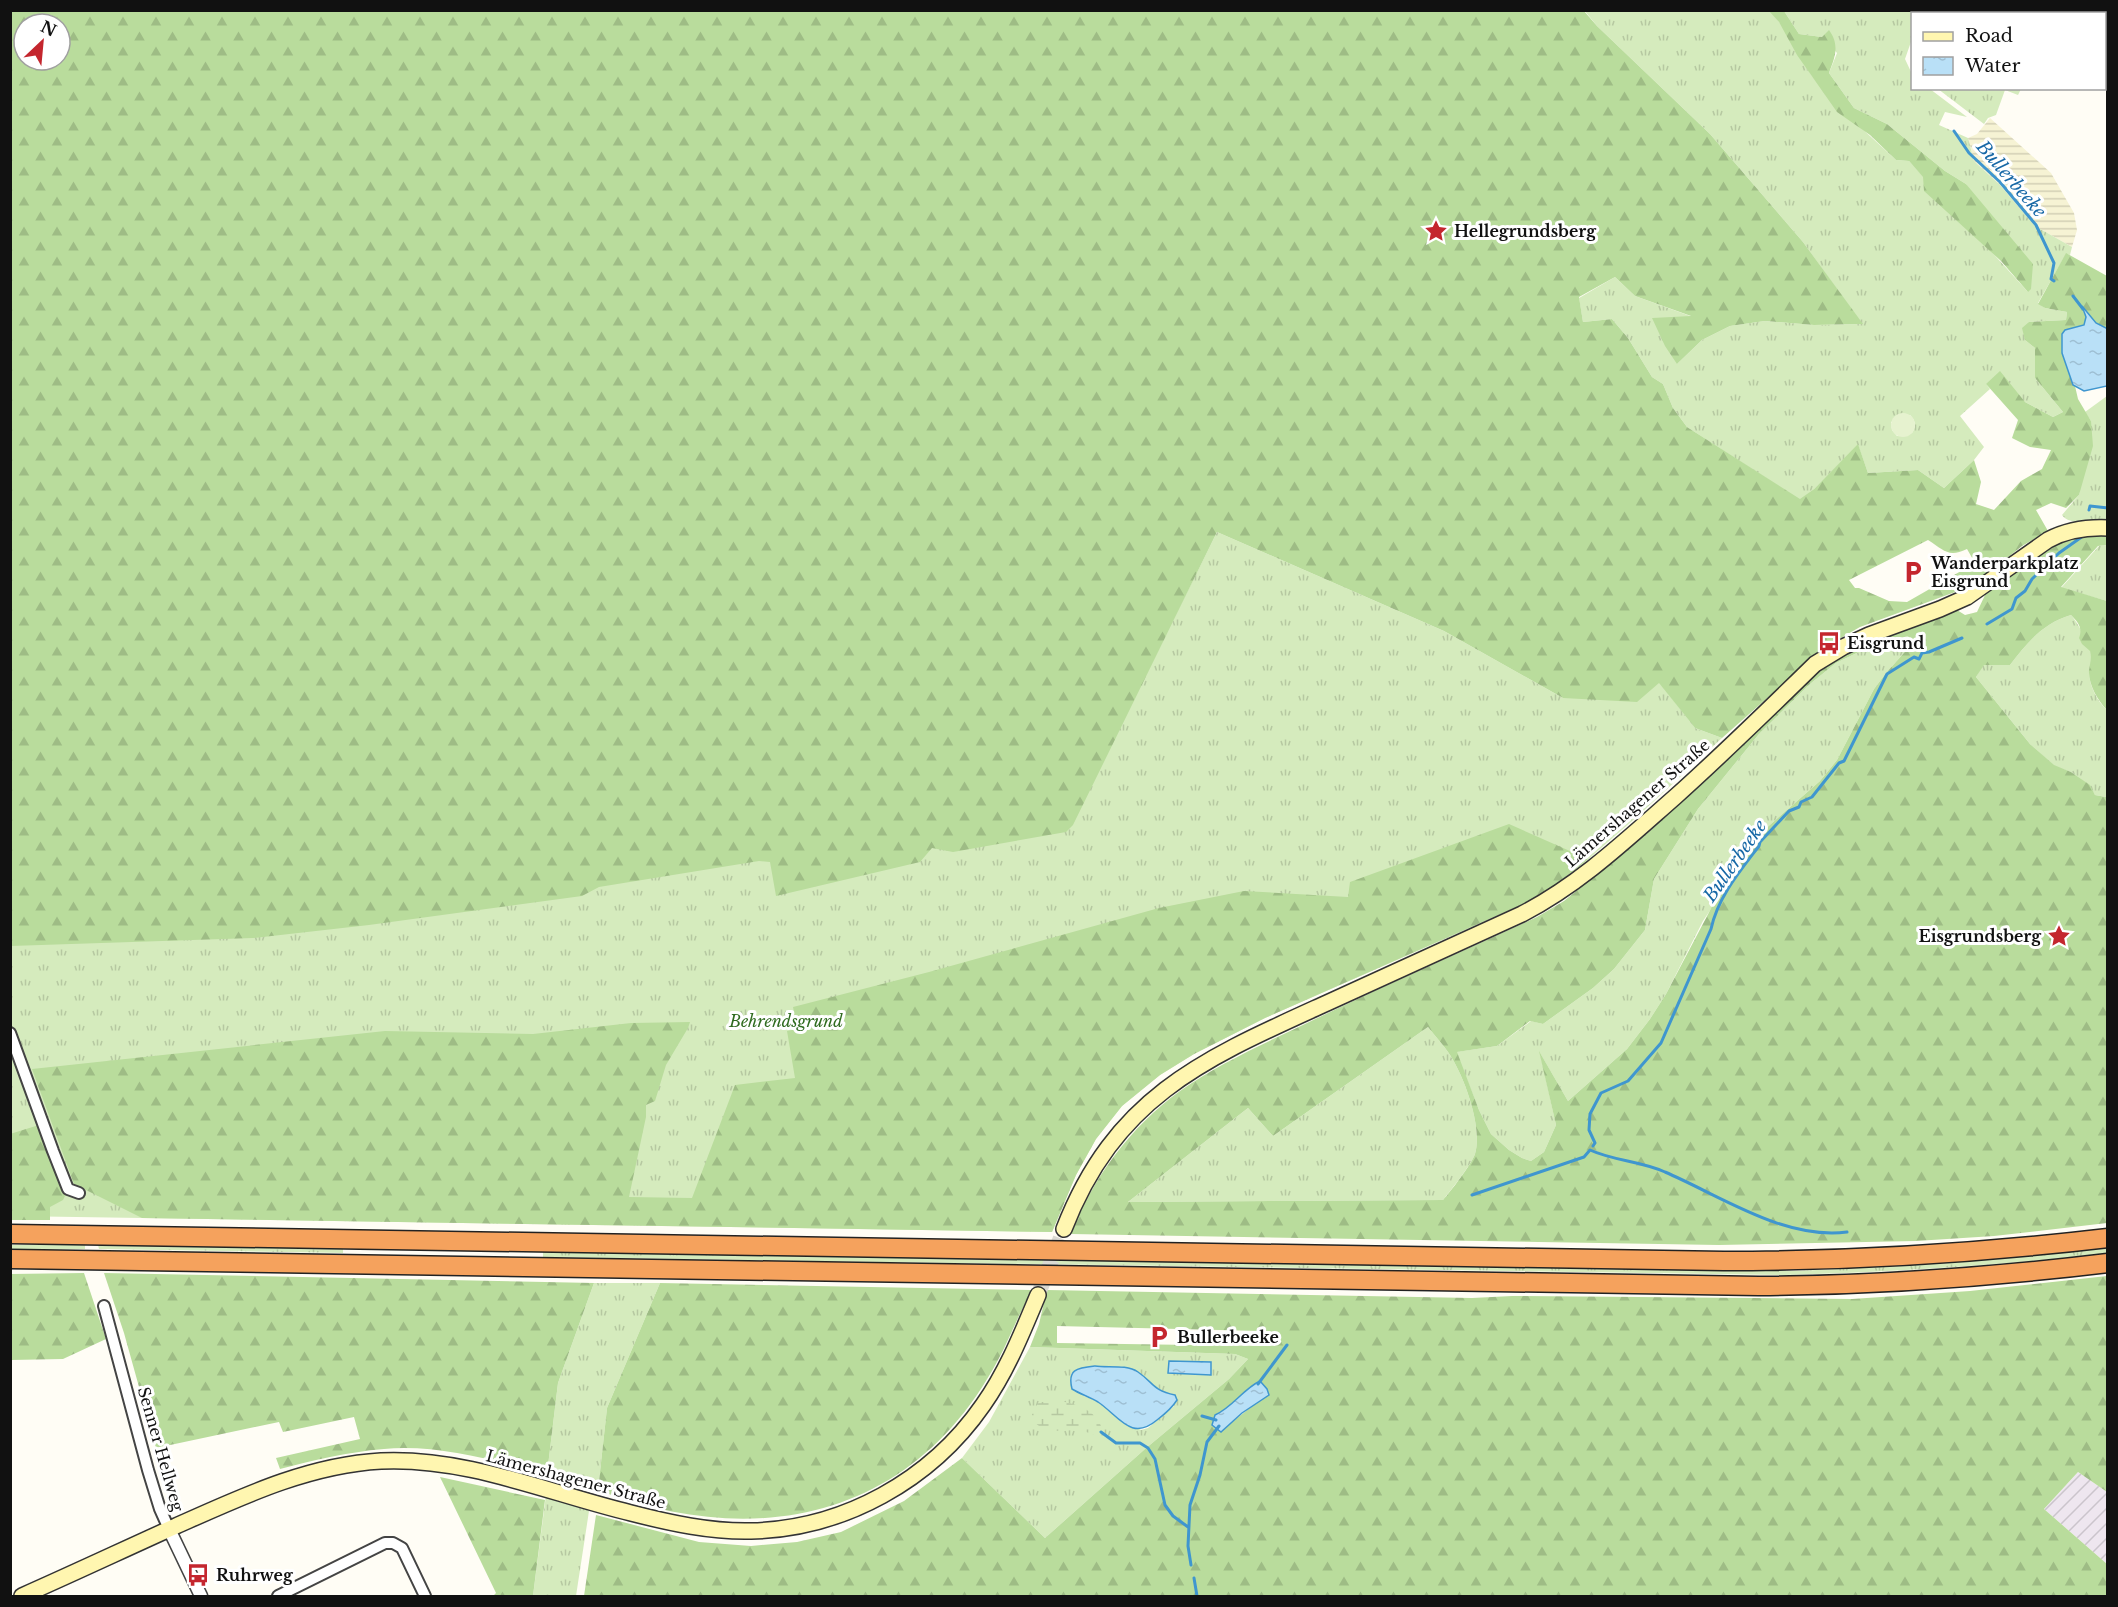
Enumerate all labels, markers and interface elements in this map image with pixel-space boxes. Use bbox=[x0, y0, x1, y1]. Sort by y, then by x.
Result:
north arrow bbox=[12, 12, 72, 72]
legend bbox=[1911, 12, 2106, 90]
text: N bbox=[37, 16, 60, 41]
text: Road bbox=[1965, 25, 2013, 47]
text: Water bbox=[1964, 55, 2021, 77]
water label: Bullerbeeke bbox=[1971, 135, 2050, 222]
place icon: Hellegrundsberg bbox=[1423, 218, 1449, 244]
place label: Hellegrundsberg bbox=[1454, 221, 1597, 241]
place label: Wanderparkplatz Eisgrund bbox=[1930, 553, 2079, 591]
parking icon: Wanderparkplatz Eisgrund bbox=[1900, 559, 1926, 585]
bus stop icon: Eisgrund bbox=[1816, 630, 1842, 656]
place label: Eisgrund bbox=[1847, 633, 1924, 653]
street label: Lämershagener Straße bbox=[1561, 735, 1713, 871]
water label: Bullerbeeke bbox=[1698, 816, 1771, 907]
place icon: Eisgrundsberg bbox=[2046, 923, 2072, 949]
place label: Eisgrundsberg bbox=[1918, 926, 2042, 946]
park label: Behrendsgrund bbox=[728, 1011, 843, 1031]
parking icon: Bullerbeeke bbox=[1146, 1324, 1172, 1350]
place label: Bullerbeeke bbox=[1177, 1327, 1279, 1347]
street label: Senner Hellweg bbox=[134, 1384, 188, 1514]
street label: Lämershagener Straße bbox=[484, 1445, 668, 1513]
bus stop icon: Ruhrweg bbox=[185, 1562, 211, 1588]
place label: Ruhrweg bbox=[216, 1565, 294, 1585]

